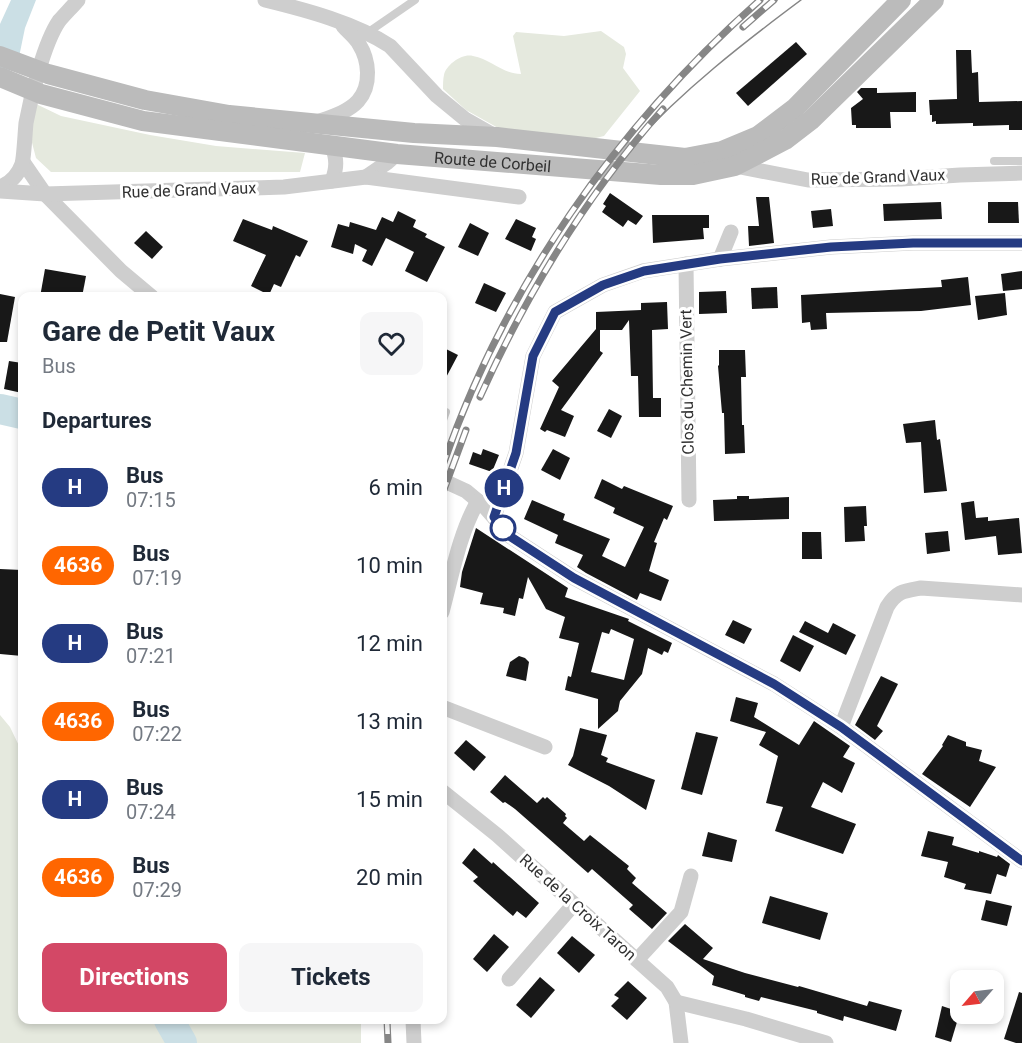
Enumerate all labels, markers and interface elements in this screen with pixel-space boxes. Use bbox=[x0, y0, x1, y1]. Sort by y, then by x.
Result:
street label: Route de Corbeil bbox=[433, 147, 552, 176]
street label: Rue de Grand Vaux bbox=[810, 165, 946, 189]
street label: Rue de Grand Vaux bbox=[121, 178, 257, 202]
street label: Clos du Chemin Vert bbox=[676, 309, 698, 455]
button: heart bbox=[360, 312, 423, 375]
text: Gare de Petit Vaux bbox=[42, 315, 275, 348]
text: Bus bbox=[42, 354, 76, 378]
text: Departures bbox=[42, 408, 152, 433]
text: Bus bbox=[126, 463, 164, 488]
line badge: H bbox=[484, 468, 524, 508]
text: H bbox=[68, 475, 82, 499]
text: 6 min bbox=[368, 475, 423, 500]
text: H bbox=[497, 476, 511, 500]
text: 07:15 bbox=[126, 488, 176, 512]
unlabelled marker bbox=[490, 515, 516, 541]
text: Bus bbox=[132, 541, 170, 566]
text: 4636 bbox=[54, 553, 102, 577]
text: 10 min bbox=[356, 553, 423, 578]
text: 07:19 bbox=[132, 566, 182, 590]
text: Bus bbox=[126, 619, 164, 644]
text: H bbox=[68, 631, 82, 655]
text: 12 min bbox=[356, 631, 423, 656]
text: 07:21 bbox=[126, 644, 176, 668]
text: Bus bbox=[132, 697, 170, 722]
text: 4636 bbox=[54, 709, 102, 733]
text: 13 min bbox=[356, 709, 423, 734]
text: 07:22 bbox=[132, 722, 182, 746]
text: Bus bbox=[126, 775, 164, 800]
text: H bbox=[68, 787, 82, 811]
text: 15 min bbox=[356, 787, 423, 812]
text: 07:24 bbox=[126, 800, 176, 824]
street label: Rue de la Croix Taron bbox=[516, 850, 640, 964]
text: Bus bbox=[132, 853, 170, 878]
text: 4636 bbox=[54, 865, 102, 889]
text: 20 min bbox=[356, 865, 423, 890]
text: 07:29 bbox=[132, 878, 182, 902]
button: Directions bbox=[42, 943, 227, 1012]
button: Tickets bbox=[239, 943, 423, 1012]
north arrow bbox=[950, 970, 1004, 1024]
map controls bbox=[950, 970, 1004, 1024]

